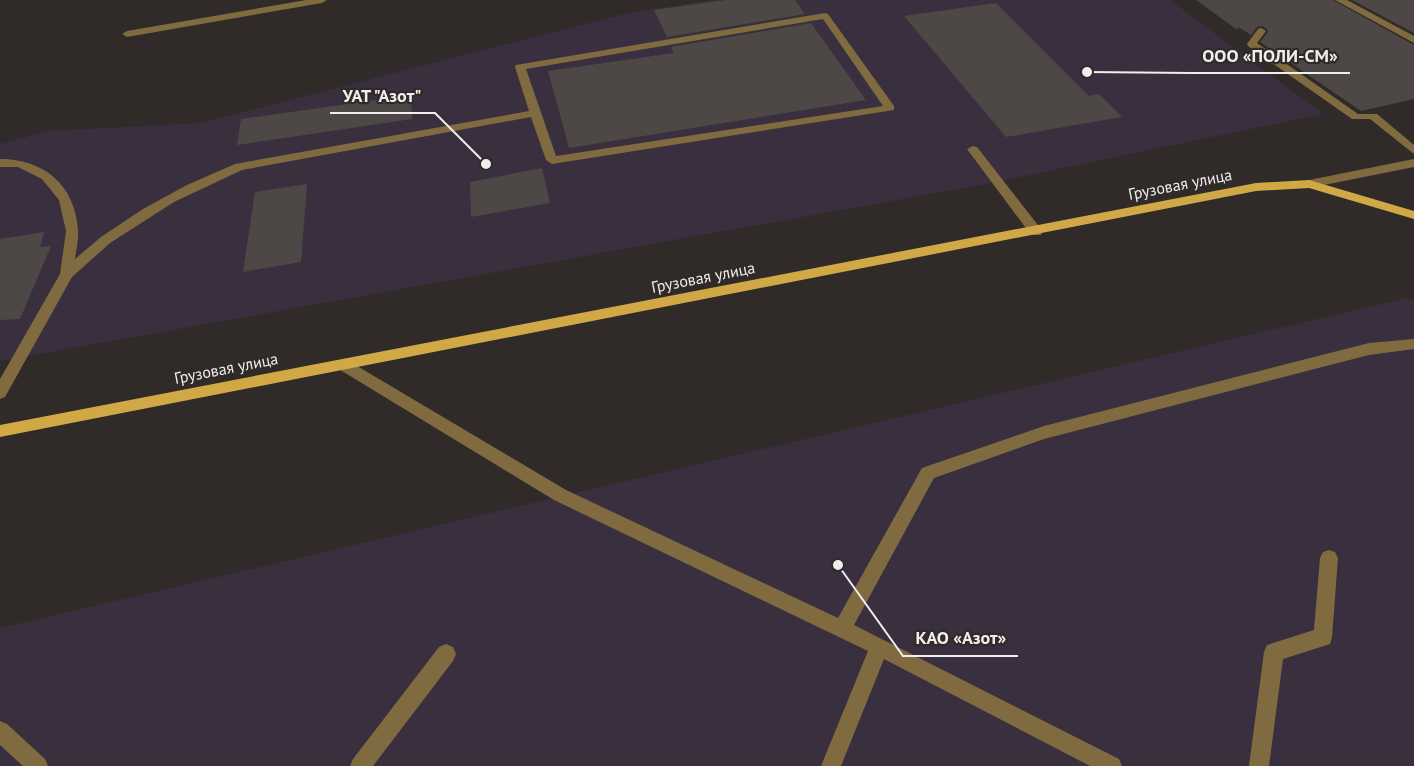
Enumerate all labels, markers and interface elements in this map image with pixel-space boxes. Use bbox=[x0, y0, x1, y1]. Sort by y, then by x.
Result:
callout: ООО «ПОЛИ-СМ» bbox=[1191, 37, 1350, 73]
text: ООО «ПОЛИ-СМ» bbox=[1202, 44, 1338, 67]
callout: УАТ "Азот" bbox=[330, 77, 435, 113]
text: УАТ "Азот" bbox=[342, 84, 421, 107]
street label: Грузовая улица bbox=[1126, 164, 1234, 204]
street label: Грузовая улица bbox=[649, 257, 757, 297]
street label: Грузовая улица bbox=[172, 348, 280, 388]
callout: КАО «Азот» bbox=[903, 620, 1018, 656]
text: КАО «Азот» bbox=[916, 626, 1007, 649]

